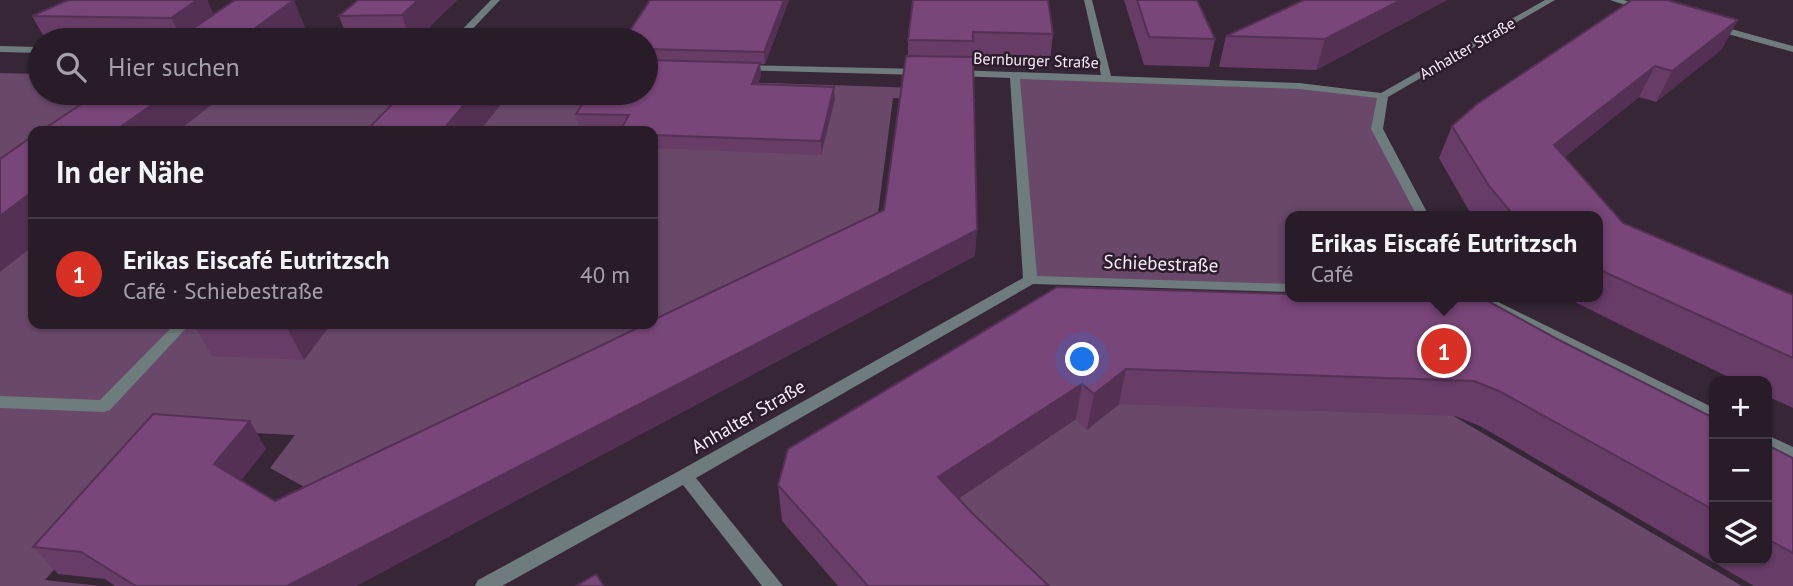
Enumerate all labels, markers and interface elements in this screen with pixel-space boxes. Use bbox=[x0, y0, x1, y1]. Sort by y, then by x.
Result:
street label: Anhalter Straße bbox=[1415, 12, 1519, 84]
search box bbox=[28, 28, 658, 105]
icon: search bbox=[52, 48, 90, 86]
street label: Bernburger Straße bbox=[973, 48, 1099, 72]
text: Hier suchen bbox=[108, 50, 240, 83]
text: In der Nähe bbox=[56, 152, 204, 191]
popup bbox=[1285, 211, 1603, 302]
text: Erikas Eiscafé Eutritzsch bbox=[1311, 226, 1577, 259]
text: Erikas Eiscafé Eutritzsch bbox=[123, 243, 390, 276]
street label: Schiebestraße bbox=[1103, 249, 1219, 277]
text: Café bbox=[1311, 259, 1354, 288]
text: 1 bbox=[72, 260, 86, 289]
text: 40 m bbox=[580, 260, 630, 289]
text: Café · Schiebestraße bbox=[123, 276, 323, 305]
pin: 1 bbox=[1421, 325, 1467, 377]
your location bbox=[1065, 342, 1099, 376]
street label: Anhalter Straße bbox=[687, 374, 809, 458]
map controls bbox=[1709, 376, 1772, 565]
button: + bbox=[1709, 376, 1772, 439]
button: − bbox=[1709, 439, 1772, 502]
button: layers bbox=[1709, 502, 1772, 565]

